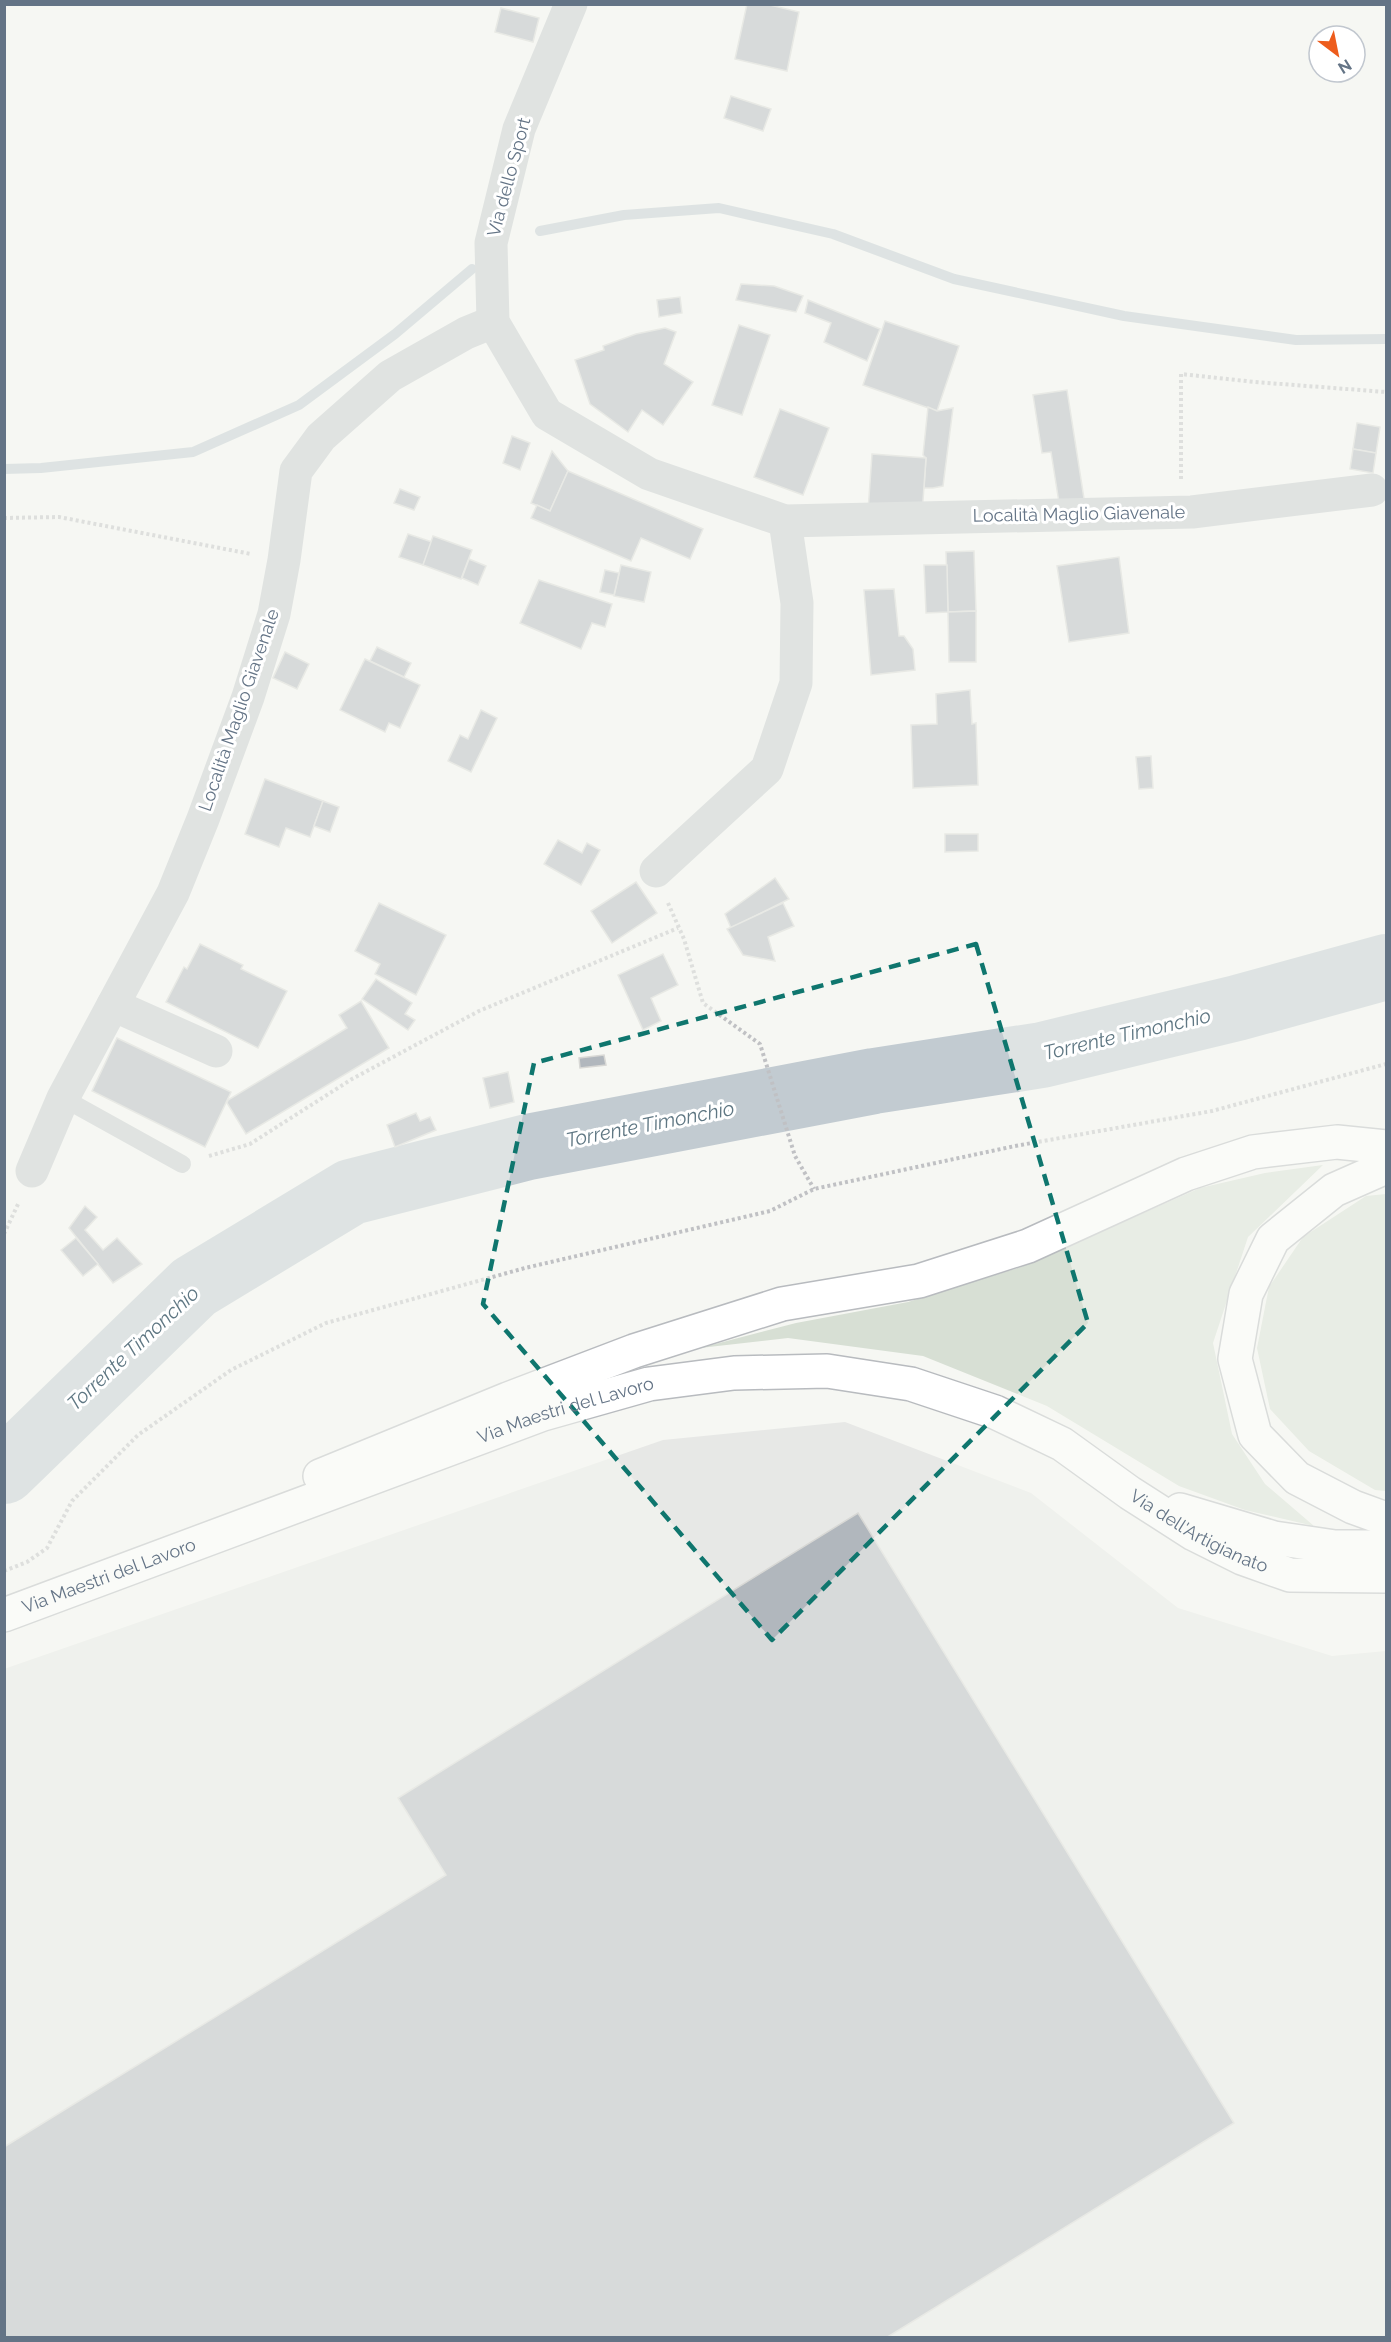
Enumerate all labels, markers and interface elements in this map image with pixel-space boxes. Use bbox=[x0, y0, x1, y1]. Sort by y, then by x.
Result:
north arrow bbox=[1307, 24, 1367, 84]
text: N bbox=[1334, 55, 1355, 78]
street label: Via dello Sport bbox=[483, 115, 535, 239]
street label: Località Maglio Giavenale bbox=[973, 501, 1186, 526]
street label: Località Maglio Giavenale bbox=[194, 605, 283, 814]
water label: Torrente Timonchio bbox=[1041, 1003, 1213, 1065]
water label: Torrente Timonchio bbox=[564, 1096, 736, 1152]
water label: Torrente Timonchio bbox=[62, 1281, 204, 1415]
street label: Via Maestri del Lavoro bbox=[474, 1372, 656, 1448]
street label: Via dell'Artigianato bbox=[1126, 1485, 1271, 1576]
street label: Via Maestri del Lavoro bbox=[19, 1533, 199, 1617]

